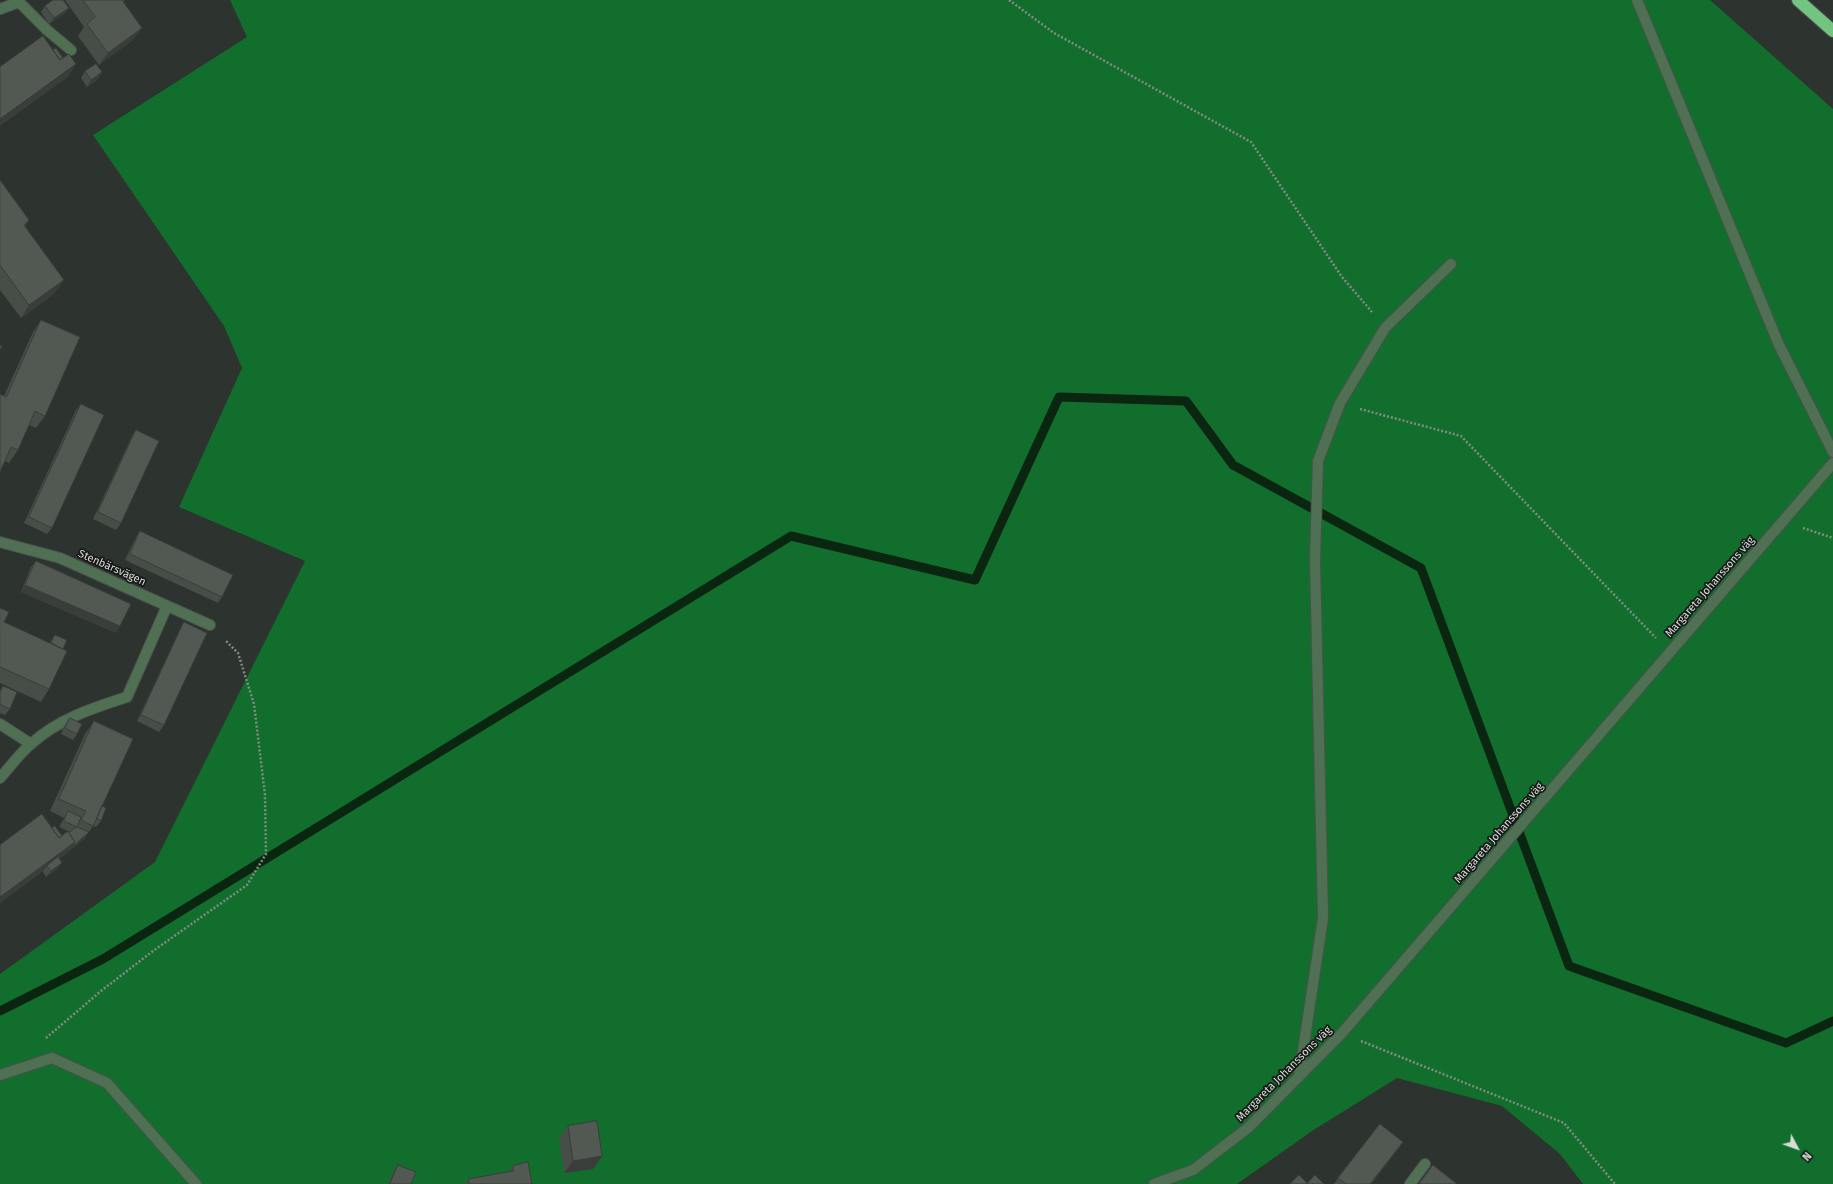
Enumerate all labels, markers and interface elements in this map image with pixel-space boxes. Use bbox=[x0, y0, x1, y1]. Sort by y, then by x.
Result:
street label: Margareta Johanssons väg bbox=[1663, 534, 1757, 640]
street label: Stenbärsvägen bbox=[76, 547, 148, 589]
street label: Margareta Johanssons väg bbox=[1452, 780, 1546, 886]
street label: Margareta Johanssons väg bbox=[1234, 1024, 1334, 1124]
north arrow bbox=[1777, 1128, 1817, 1168]
text: N bbox=[1799, 1149, 1814, 1163]

